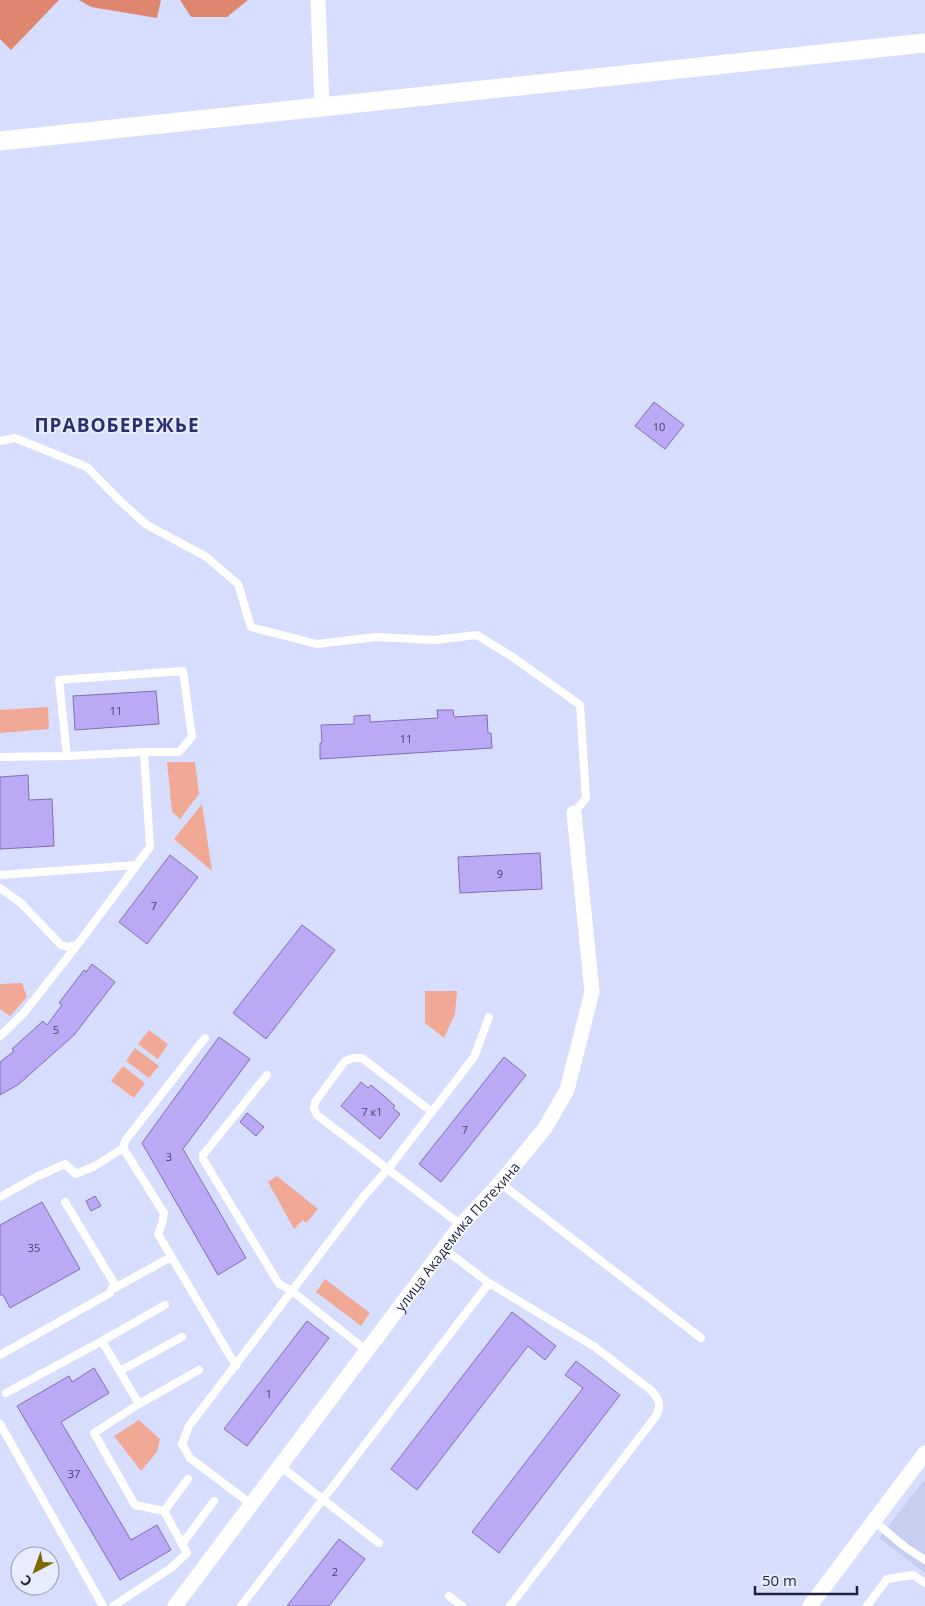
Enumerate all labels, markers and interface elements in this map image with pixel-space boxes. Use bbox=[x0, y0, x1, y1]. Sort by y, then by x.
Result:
district label: ПРАВОБЕРЕЖЬЕ bbox=[34, 412, 200, 438]
house number: 10 bbox=[653, 419, 665, 434]
house number: 11 bbox=[110, 703, 122, 718]
house number: 11 bbox=[400, 731, 412, 746]
house number: 9 bbox=[497, 866, 503, 881]
house number: 7 bbox=[151, 898, 157, 913]
house number: 5 bbox=[53, 1022, 59, 1037]
house number: 7 к1 bbox=[361, 1104, 383, 1119]
house number: 7 bbox=[462, 1122, 468, 1137]
house number: 3 bbox=[166, 1149, 172, 1164]
street label: улица Академика Потехина bbox=[390, 1158, 523, 1315]
house number: 35 bbox=[28, 1240, 40, 1255]
house number: 1 bbox=[266, 1386, 272, 1401]
house number: 37 bbox=[68, 1466, 80, 1481]
north arrow bbox=[10, 1546, 60, 1596]
house number: 2 bbox=[332, 1564, 338, 1579]
scale bar bbox=[755, 1564, 858, 1596]
text: 50 m bbox=[762, 1570, 797, 1590]
text: С bbox=[16, 1571, 36, 1591]

